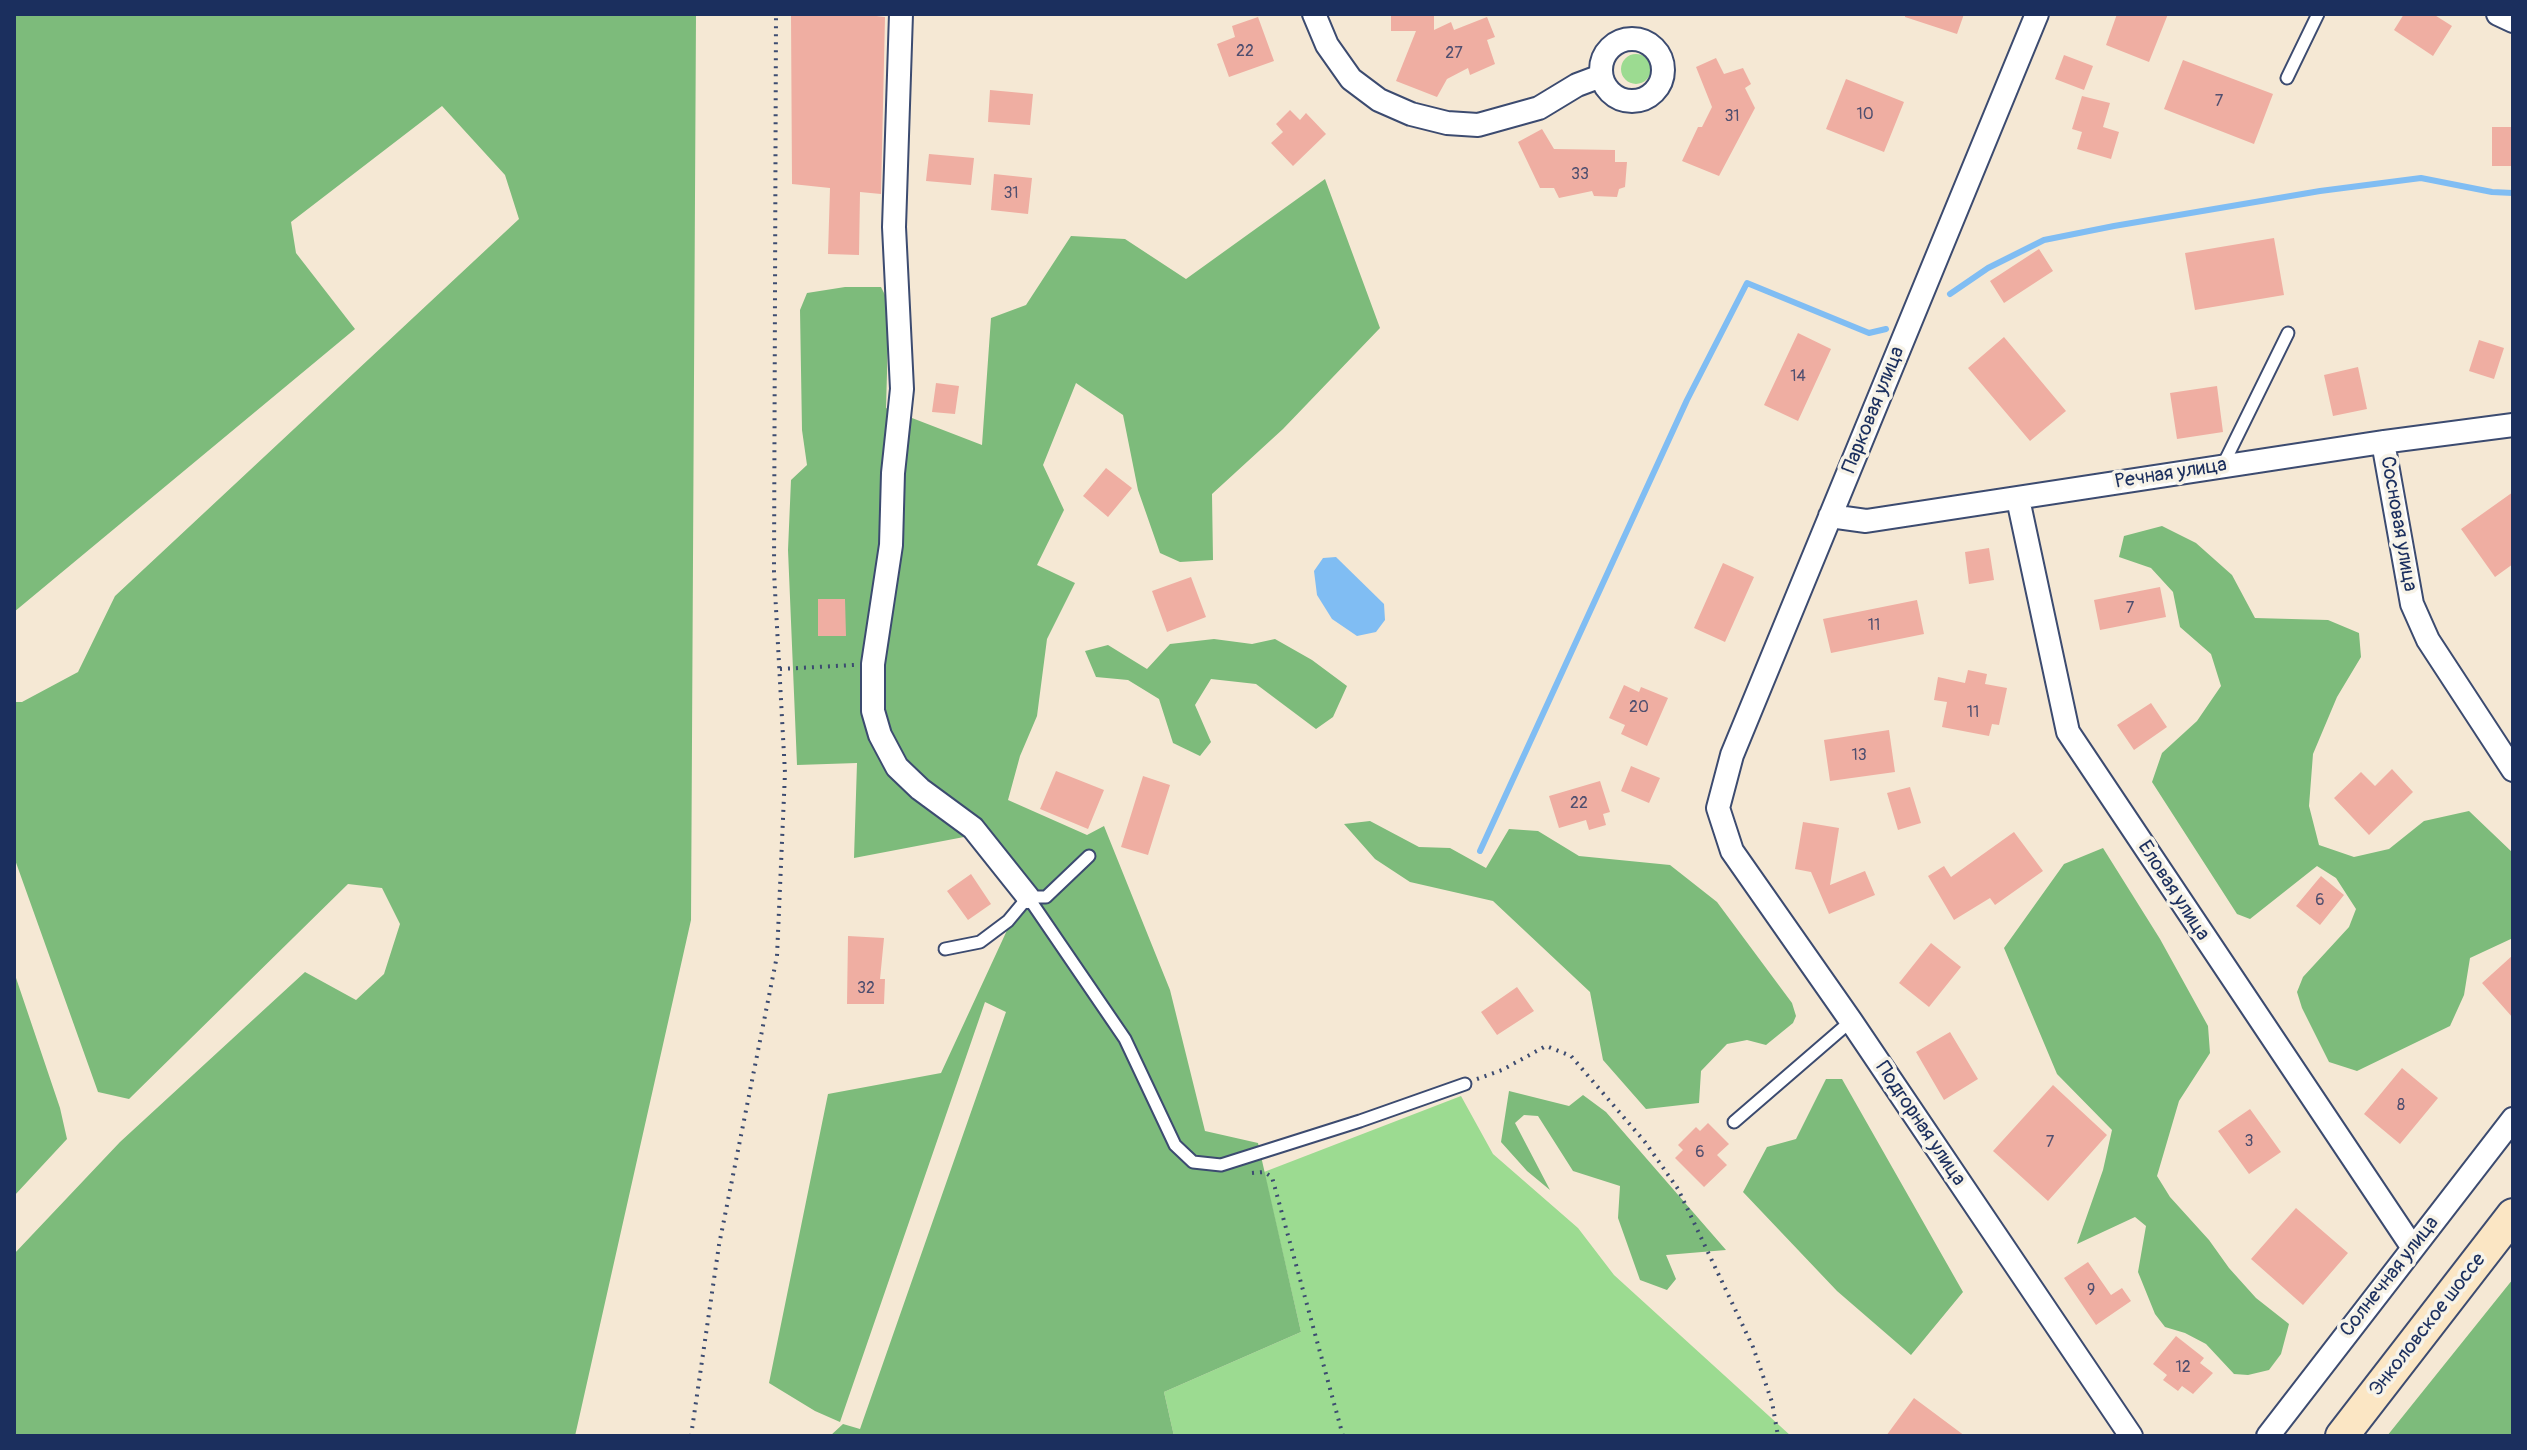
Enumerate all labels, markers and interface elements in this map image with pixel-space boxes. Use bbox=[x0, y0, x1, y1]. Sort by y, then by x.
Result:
house number: 22 bbox=[1236, 42, 1254, 62]
house number: 27 bbox=[1445, 44, 1463, 64]
house number: 7 bbox=[2215, 92, 2223, 112]
house number: 10 bbox=[1856, 105, 1874, 125]
house number: 31 bbox=[1724, 107, 1740, 127]
house number: 33 bbox=[1571, 165, 1589, 185]
house number: 31 bbox=[1003, 184, 1019, 204]
street label: Парковая улица bbox=[1838, 343, 1910, 477]
house number: 14 bbox=[1790, 367, 1806, 387]
street label: Речная улица bbox=[2113, 453, 2229, 495]
street label: Сосновая улица bbox=[2374, 455, 2422, 593]
house number: 7 bbox=[2126, 599, 2134, 619]
house number: 11 bbox=[1868, 616, 1880, 636]
house number: 20 bbox=[1629, 698, 1649, 718]
house number: 11 bbox=[1967, 703, 1979, 723]
house number: 13 bbox=[1851, 746, 1867, 766]
house number: 22 bbox=[1570, 794, 1588, 814]
street label: Еловая улица bbox=[2132, 837, 2214, 945]
house number: 6 bbox=[2315, 891, 2325, 911]
house number: 32 bbox=[857, 979, 875, 999]
street label: Подгорная улица bbox=[1870, 1057, 1970, 1191]
house number: 8 bbox=[2397, 1096, 2405, 1116]
house number: 3 bbox=[2245, 1132, 2253, 1152]
house number: 7 bbox=[2046, 1133, 2054, 1153]
house number: 6 bbox=[1695, 1143, 1705, 1163]
street label: Солнечная улица bbox=[2335, 1212, 2445, 1342]
street label: Энколовское шоссе bbox=[2365, 1249, 2491, 1401]
house number: 9 bbox=[2087, 1281, 2095, 1301]
house number: 12 bbox=[2175, 1358, 2191, 1378]

